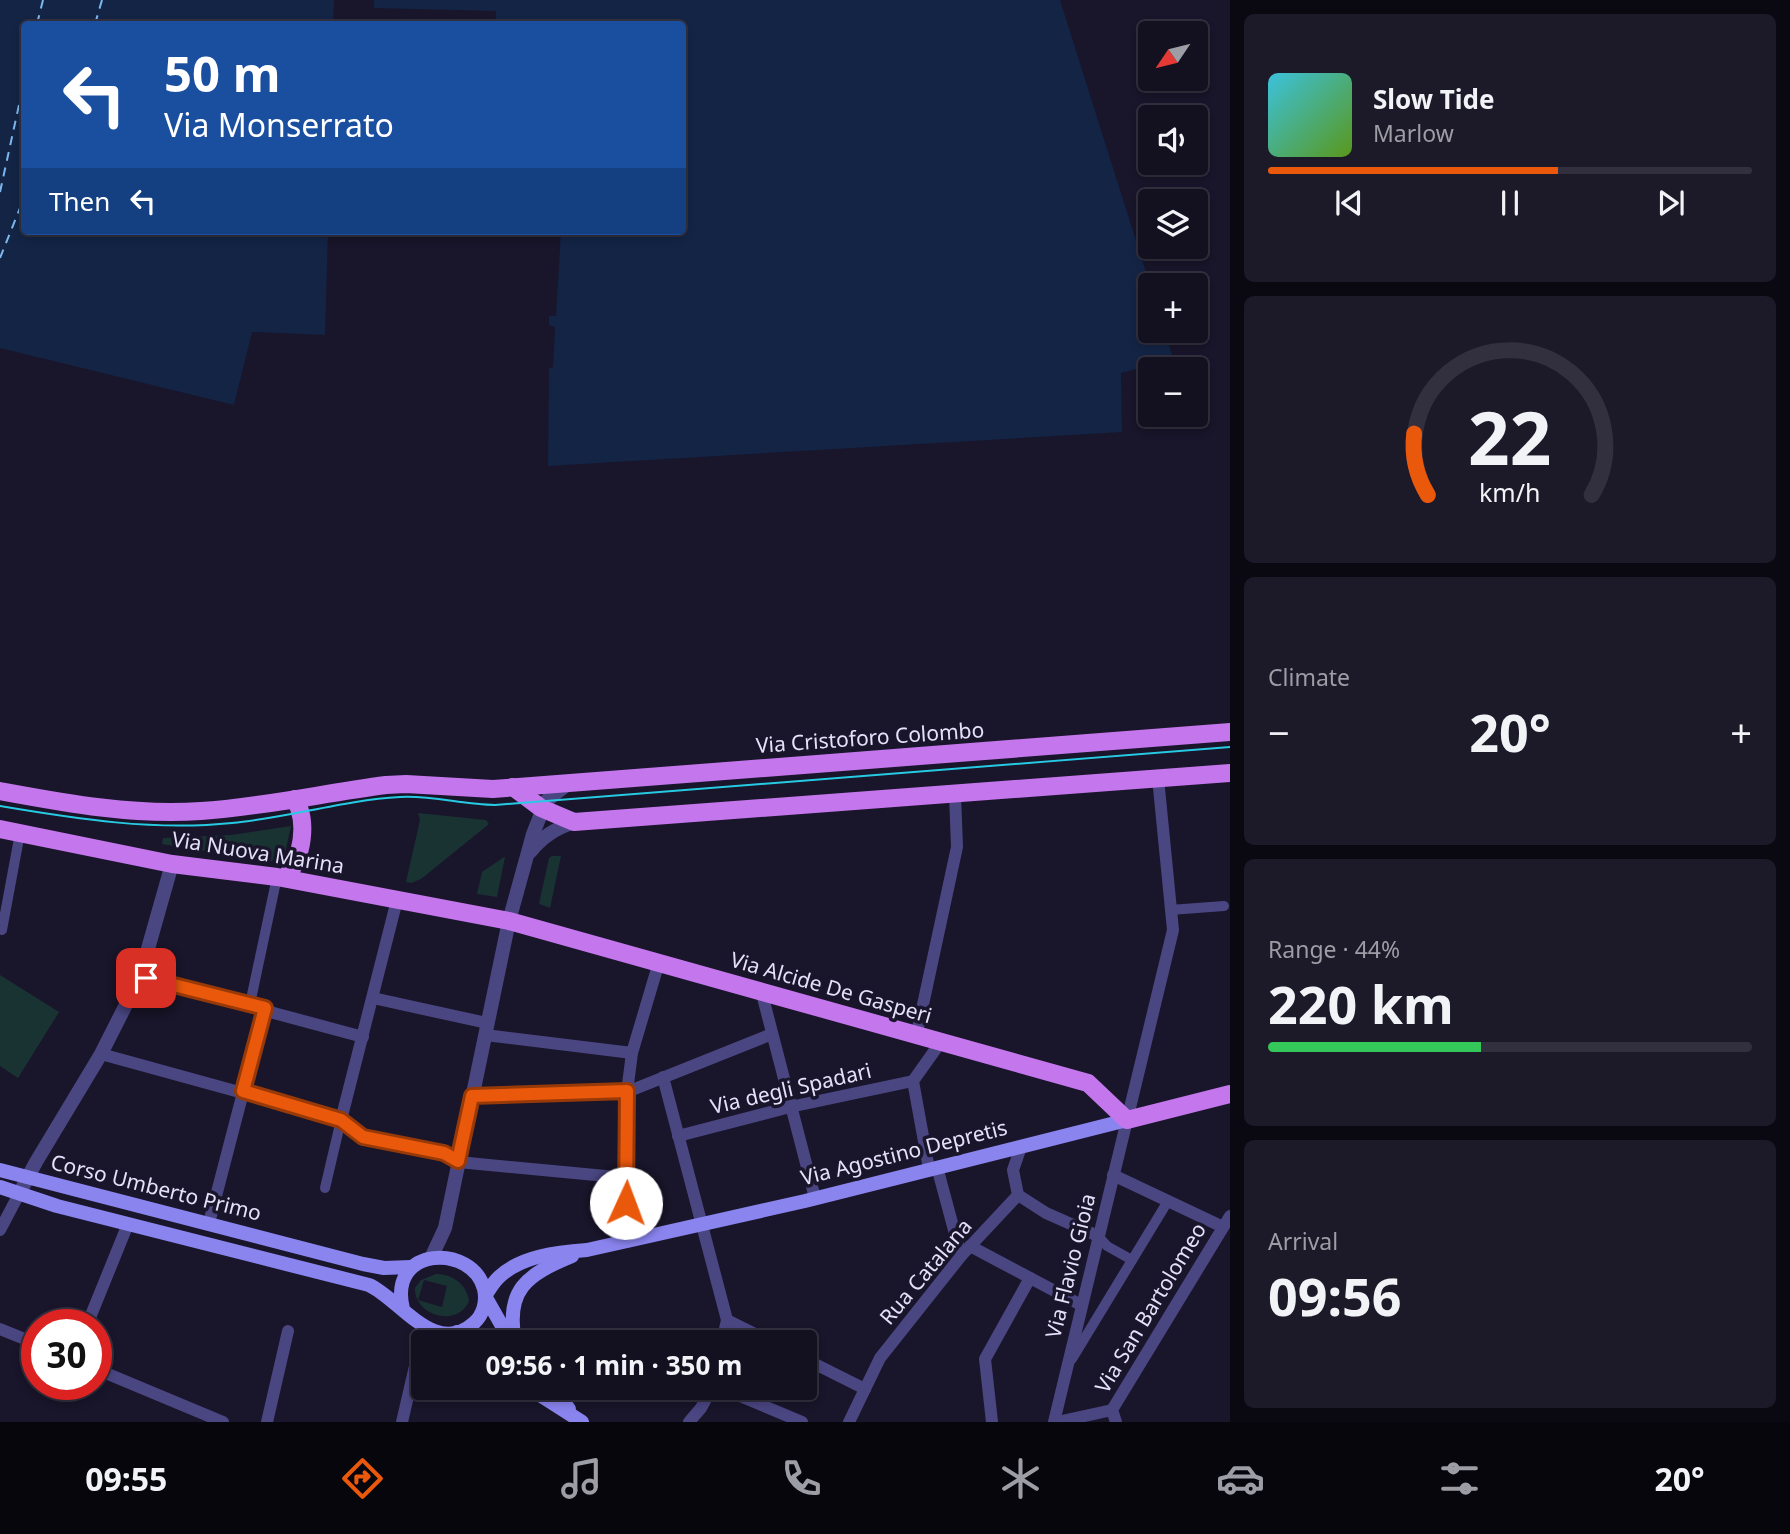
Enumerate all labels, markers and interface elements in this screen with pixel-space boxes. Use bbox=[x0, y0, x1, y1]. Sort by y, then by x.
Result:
north arrow bbox=[1138, 21, 1208, 91]
map controls bbox=[1138, 21, 1208, 427]
text: 50 m bbox=[164, 40, 281, 106]
icon: left bbox=[49, 49, 140, 140]
text: Slow Tide bbox=[1373, 81, 1495, 117]
text: Via Monserrato bbox=[164, 103, 394, 146]
button: sound bbox=[1138, 105, 1208, 175]
text: Marlow bbox=[1373, 117, 1454, 149]
icon: left bbox=[124, 182, 162, 220]
text: Then bbox=[49, 183, 110, 219]
icon: previous bbox=[1330, 184, 1368, 222]
icon: pause bbox=[1491, 184, 1529, 222]
icon: next bbox=[1652, 184, 1690, 222]
button: layers bbox=[1138, 189, 1208, 259]
button: + bbox=[1138, 273, 1208, 343]
button: − bbox=[1138, 357, 1208, 427]
text: 22 bbox=[1468, 388, 1552, 487]
text: km/h bbox=[1479, 475, 1541, 509]
text: Climate bbox=[1268, 661, 1350, 693]
text: 20° bbox=[1469, 696, 1551, 767]
text: − bbox=[1268, 706, 1290, 758]
text: + bbox=[1730, 706, 1752, 758]
street label: Via Cristoforo Colombo bbox=[755, 715, 985, 759]
street label: Via Nuova Marina bbox=[170, 825, 346, 879]
text: Range · 44% bbox=[1268, 933, 1400, 965]
street label: Via Alcide De Gasperi bbox=[727, 945, 935, 1029]
pin bbox=[116, 948, 176, 1008]
icon: arrive bbox=[127, 959, 165, 997]
text: 220 km bbox=[1268, 968, 1454, 1039]
street label: Via degli Spadari bbox=[708, 1056, 874, 1120]
street label: Via Agostino Depretis bbox=[798, 1113, 1010, 1191]
street label: Corso Umberto Primo bbox=[48, 1147, 265, 1227]
position arrow bbox=[589, 1166, 663, 1240]
street label: Via Flavio Gioia bbox=[1039, 1190, 1102, 1341]
street label: Rua Catalana bbox=[873, 1213, 978, 1330]
street label: Via San Bartolomeo bbox=[1088, 1217, 1212, 1398]
text: Arrival bbox=[1268, 1225, 1338, 1257]
text: 09:56 bbox=[1268, 1260, 1402, 1331]
speed limit sign: 30 bbox=[21, 1309, 112, 1400]
text: 09:56 · 1 min · 350 m bbox=[486, 1347, 742, 1383]
icon: directions bbox=[338, 1454, 387, 1503]
icon: music bbox=[557, 1454, 606, 1503]
icon: phone bbox=[777, 1454, 826, 1503]
icon: climate bbox=[996, 1454, 1045, 1503]
icon: car bbox=[1216, 1454, 1265, 1503]
icon: filters bbox=[1435, 1454, 1484, 1503]
text: 09:55 bbox=[85, 1457, 167, 1500]
text: 20° bbox=[1655, 1457, 1705, 1500]

